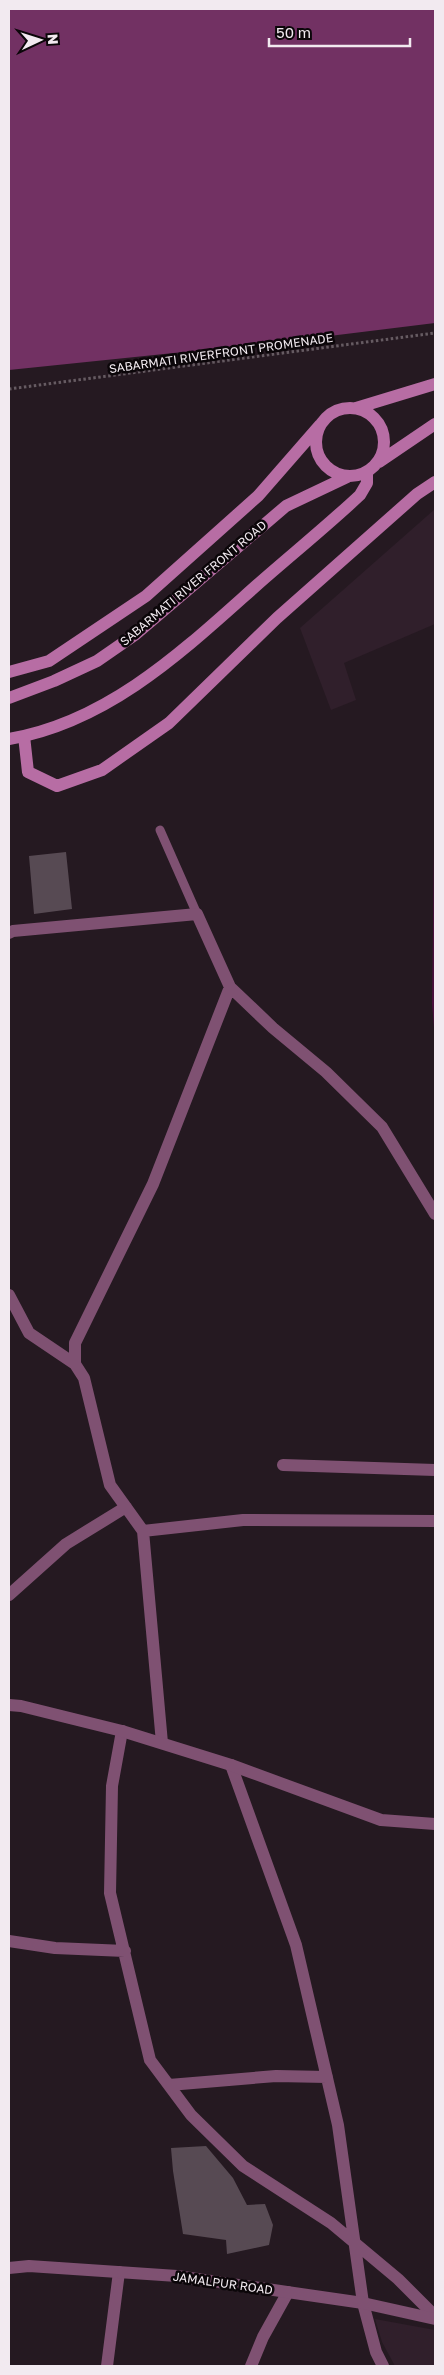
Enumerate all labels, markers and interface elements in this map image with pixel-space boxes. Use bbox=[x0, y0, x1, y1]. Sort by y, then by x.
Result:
north arrow bbox=[15, 15, 65, 65]
scale bar bbox=[269, 15, 410, 47]
text: 50 m bbox=[276, 23, 311, 41]
text: N bbox=[45, 33, 62, 45]
street label: SABARMATI RIVERFRONT PROMENADE bbox=[108, 330, 334, 376]
street label: SABARMATI RIVER FRONT ROAD bbox=[117, 517, 269, 649]
street label: JAMALPUR ROAD bbox=[172, 2269, 274, 2297]

